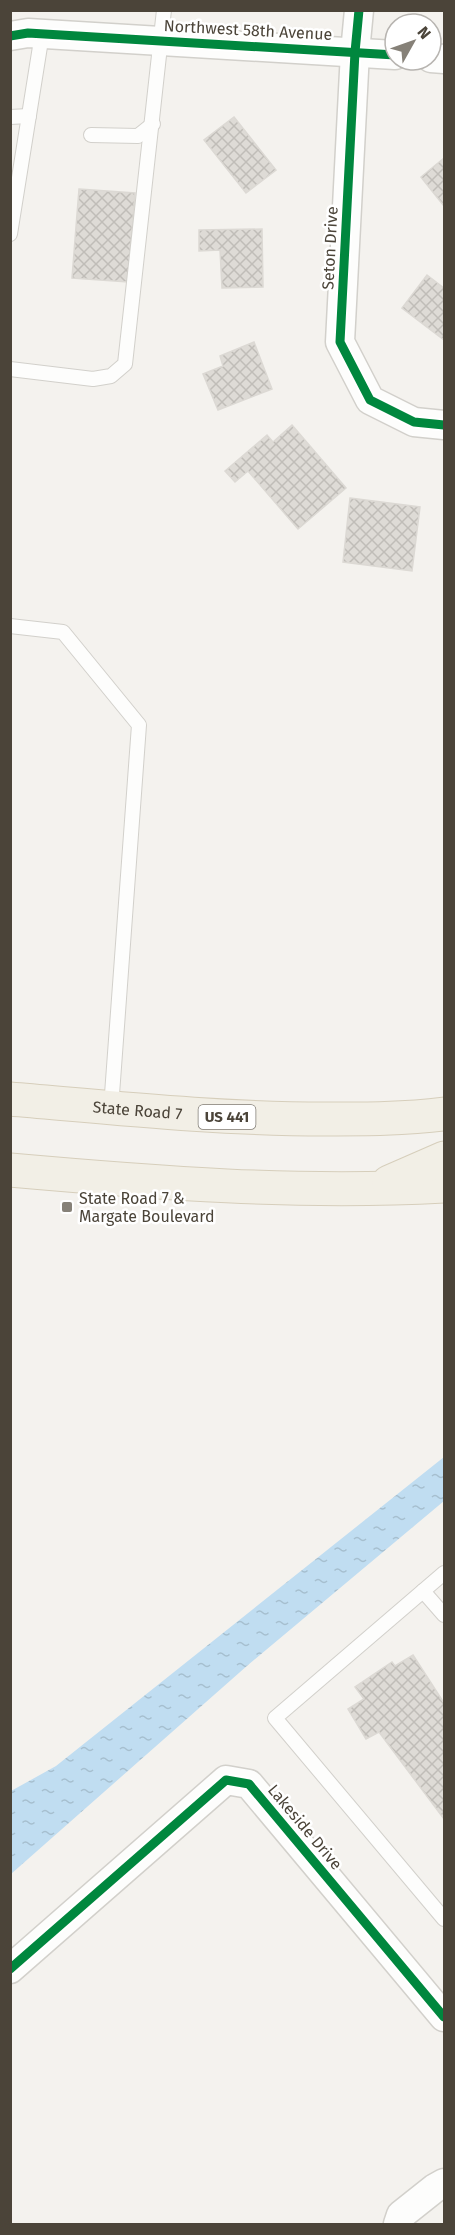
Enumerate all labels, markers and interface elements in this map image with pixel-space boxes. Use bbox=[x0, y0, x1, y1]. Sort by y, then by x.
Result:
north arrow bbox=[383, 12, 443, 72]
street label: Northwest 58th Avenue bbox=[163, 16, 333, 44]
text: N bbox=[413, 23, 435, 43]
street label: Seton Drive bbox=[318, 206, 342, 290]
street label: State Road 7 bbox=[92, 1097, 183, 1123]
road number: US 441 bbox=[198, 1105, 256, 1129]
place label: State Road 7 & Margate Boulevard bbox=[79, 1189, 215, 1226]
marker: State Road 7 & Margate Boulevard bbox=[60, 1200, 74, 1214]
street label: Lakeside Drive bbox=[264, 1781, 346, 1873]

